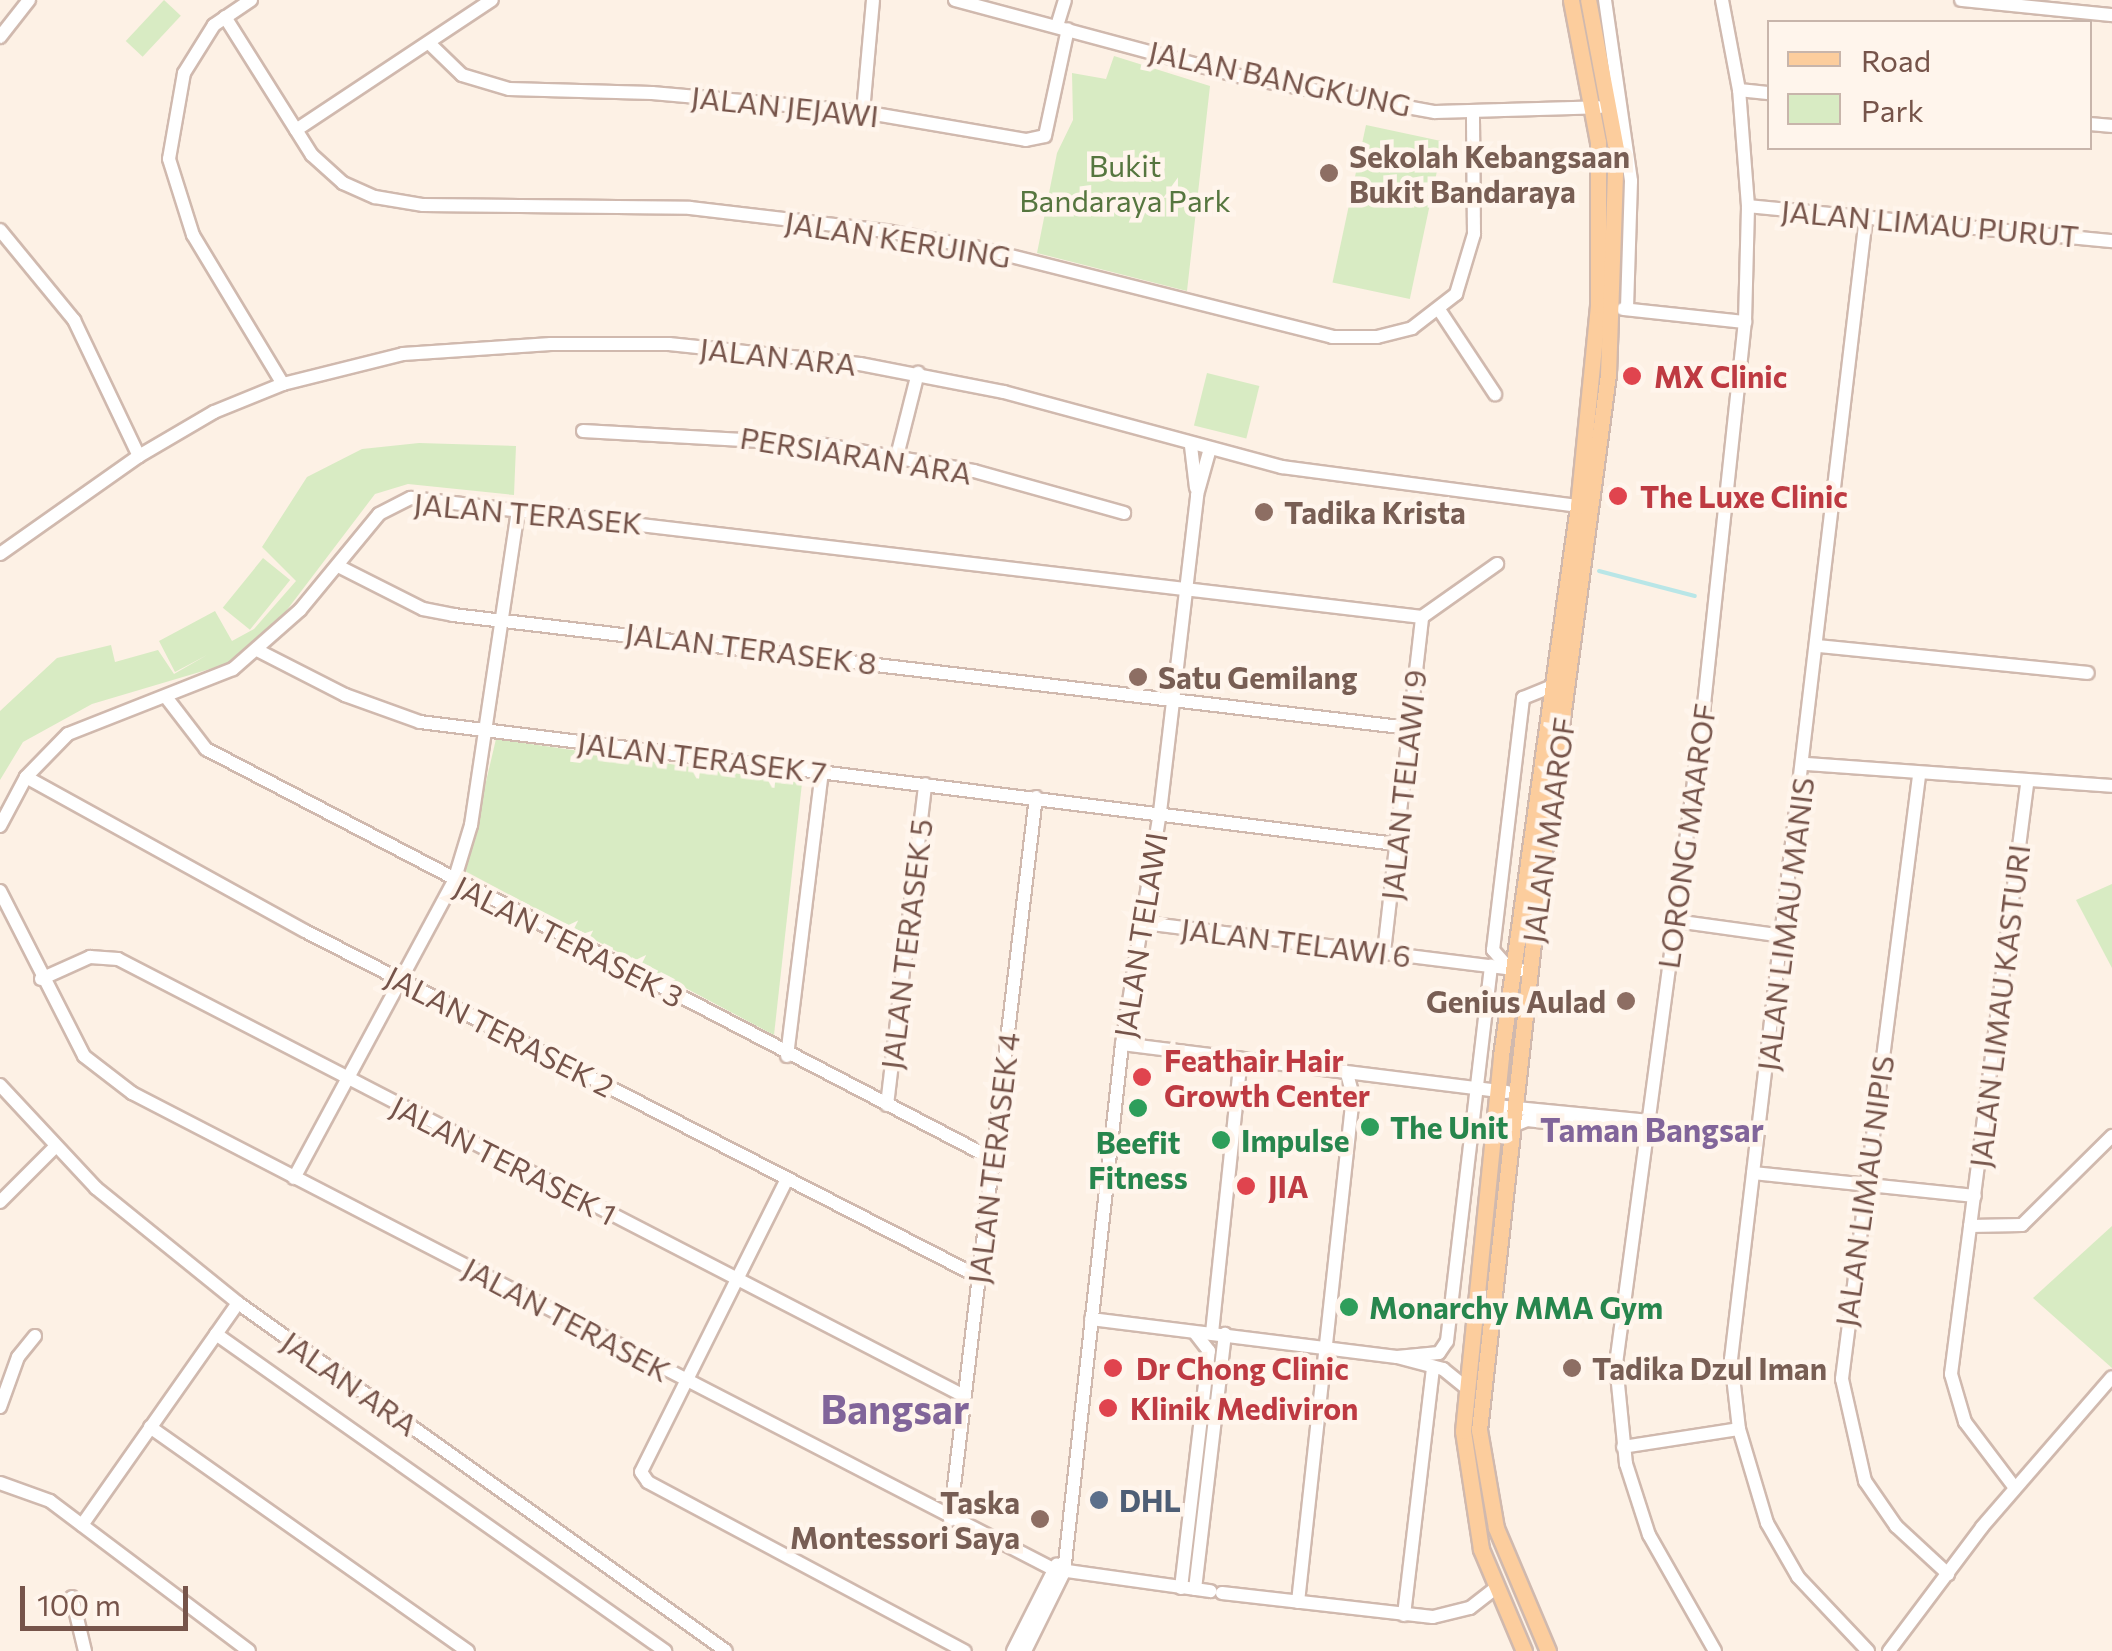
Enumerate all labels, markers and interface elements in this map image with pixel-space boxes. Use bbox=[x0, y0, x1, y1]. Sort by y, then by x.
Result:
legend bbox=[1767, 20, 2092, 150]
street label: JALAN BANGKUNG bbox=[1146, 33, 1414, 123]
text: Road bbox=[1861, 41, 1931, 78]
street label: JALAN JEJAWI bbox=[689, 78, 881, 134]
text: Park bbox=[1861, 91, 1924, 128]
place label: Sekolah Kebangsaan Bukit Bandaraya bbox=[1349, 138, 1630, 208]
park label: Bukit Bandaraya Park bbox=[1019, 147, 1231, 218]
marker: Sekolah Kebangsaan Bukit Bandaraya bbox=[1318, 162, 1340, 184]
street label: JALAN LIMAU PURUT bbox=[1780, 192, 2080, 254]
street label: JALAN KERUING bbox=[783, 203, 1013, 275]
street label: JALAN ARA bbox=[698, 330, 858, 382]
place label: MX Clinic bbox=[1654, 358, 1787, 394]
marker: MX Clinic bbox=[1619, 363, 1645, 389]
street label: PERSIARAN ARA bbox=[738, 419, 974, 491]
place label: The Luxe Clinic bbox=[1640, 478, 1848, 514]
marker: The Luxe Clinic bbox=[1605, 483, 1631, 509]
street label: JALAN TERASEK bbox=[412, 485, 644, 541]
place label: Tadika Krista bbox=[1284, 494, 1466, 530]
marker: Tadika Krista bbox=[1253, 501, 1275, 523]
street label: JALAN TERASEK 8 bbox=[623, 615, 879, 681]
place label: Satu Gemilang bbox=[1158, 659, 1357, 695]
marker: Satu Gemilang bbox=[1127, 666, 1149, 688]
street label: JALAN TELAWI 9 bbox=[1373, 668, 1433, 902]
street label: LORONG MAAROF bbox=[1650, 701, 1722, 971]
street label: JALAN MAAROF bbox=[1514, 715, 1582, 945]
street label: JALAN TERASEK 7 bbox=[575, 724, 829, 790]
street label: JALAN LIMAU MANIS bbox=[1749, 775, 1821, 1073]
street label: JALAN TERASEK 5 bbox=[873, 817, 939, 1071]
street label: JALAN TELAWI bbox=[1106, 830, 1174, 1040]
street label: JALAN LIMAU KASTURI bbox=[1961, 842, 2037, 1170]
street label: JALAN TERASEK 3 bbox=[449, 868, 689, 1014]
street label: JALAN TELAWI 6 bbox=[1179, 910, 1413, 974]
street label: JALAN TERASEK 2 bbox=[380, 958, 620, 1104]
place label: Genius Aulad bbox=[1426, 983, 1606, 1019]
marker: Genius Aulad bbox=[1615, 990, 1637, 1012]
street label: JALAN TERASEK 4 bbox=[960, 1030, 1026, 1286]
place label: Feathair Hair Growth Center bbox=[1164, 1042, 1370, 1112]
street label: JALAN LIMAU NIPIS bbox=[1827, 1053, 1901, 1329]
marker: Feathair Hair Growth Center bbox=[1129, 1064, 1155, 1090]
street label: JALAN TERASEK 1 bbox=[386, 1088, 622, 1232]
marker: Beefit Fitness bbox=[1127, 1097, 1149, 1119]
place label: The Unit bbox=[1390, 1109, 1508, 1145]
district label: Taman Bangsar bbox=[1540, 1110, 1764, 1148]
marker: The Unit bbox=[1359, 1116, 1381, 1138]
place label: Impulse bbox=[1241, 1122, 1349, 1158]
place label: Beefit Fitness bbox=[1088, 1124, 1188, 1194]
marker: Impulse bbox=[1210, 1129, 1232, 1151]
place label: JIA bbox=[1268, 1168, 1309, 1204]
marker: JIA bbox=[1233, 1173, 1259, 1199]
street label: JALAN TERASEK bbox=[457, 1249, 677, 1389]
place label: Monarchy MMA Gym bbox=[1369, 1289, 1663, 1325]
marker: Monarchy MMA Gym bbox=[1338, 1296, 1360, 1318]
street label: JALAN ARA bbox=[275, 1323, 425, 1443]
place label: Dr Chong Clinic bbox=[1136, 1350, 1349, 1386]
place label: Tadika Dzul Iman bbox=[1592, 1350, 1827, 1386]
marker: Dr Chong Clinic bbox=[1100, 1355, 1126, 1381]
marker: Tadika Dzul Iman bbox=[1561, 1357, 1583, 1379]
district label: Bangsar bbox=[821, 1384, 969, 1432]
place label: Klinik Mediviron bbox=[1130, 1390, 1358, 1426]
marker: Klinik Mediviron bbox=[1095, 1395, 1121, 1421]
place label: DHL bbox=[1119, 1482, 1181, 1518]
place label: Taska Montessori Saya bbox=[790, 1484, 1020, 1554]
marker: DHL bbox=[1088, 1489, 1110, 1511]
marker: Taska Montessori Saya bbox=[1029, 1508, 1051, 1530]
scale bar bbox=[25, 1566, 192, 1628]
text: 100 m bbox=[37, 1585, 121, 1622]

